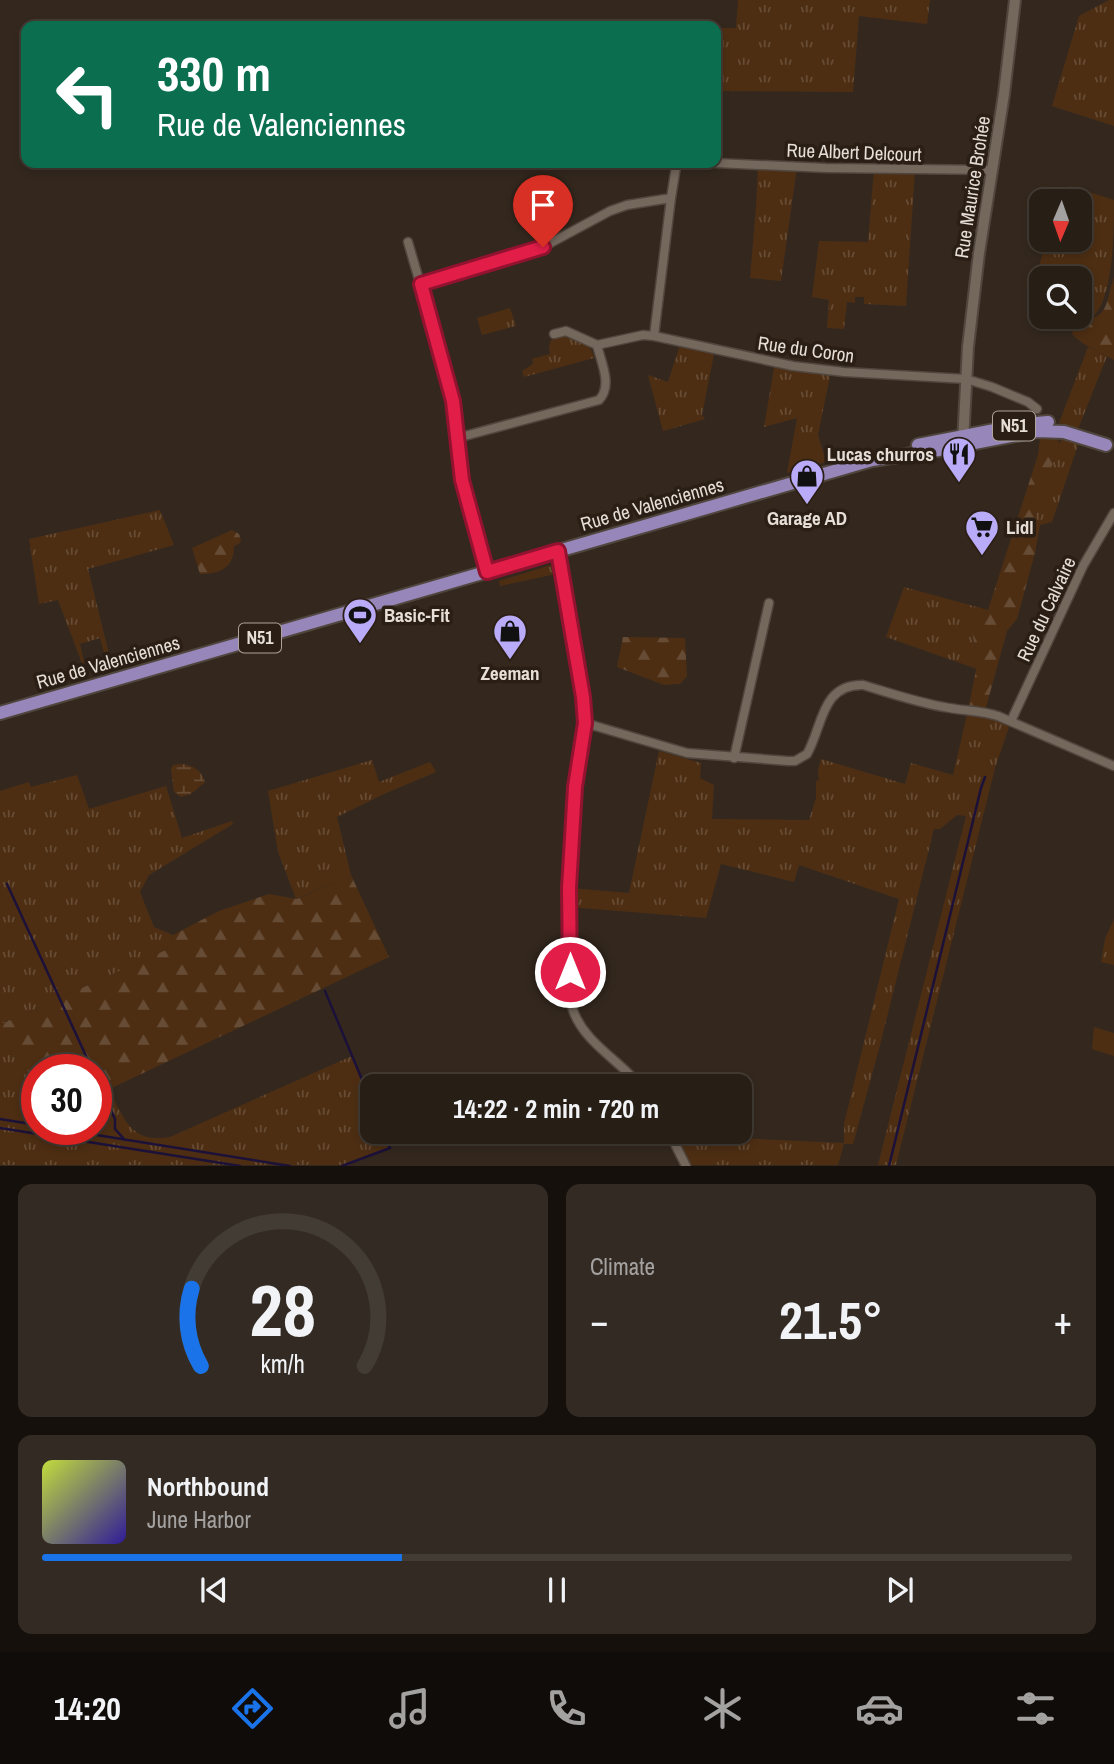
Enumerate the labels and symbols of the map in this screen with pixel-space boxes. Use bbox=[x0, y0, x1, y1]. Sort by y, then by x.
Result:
street label: Rue Maurice Brohée bbox=[948, 114, 996, 260]
street label: Rue Albert Delcourt bbox=[786, 137, 923, 167]
pin bbox=[513, 175, 573, 247]
north arrow bbox=[1029, 189, 1092, 252]
street label: Rue du Coron bbox=[756, 329, 856, 369]
road number: N51 bbox=[993, 412, 1035, 440]
restaurant icon: Lucas churros bbox=[940, 435, 978, 484]
place label: Lucas churros bbox=[827, 441, 934, 467]
shop icon: Garage AD bbox=[788, 457, 826, 506]
street label: Rue de Valenciennes bbox=[577, 471, 727, 537]
place label: Garage AD bbox=[767, 505, 847, 531]
supermarket icon: Lidl bbox=[963, 508, 1001, 557]
place label: Lidl bbox=[1006, 514, 1034, 540]
street label: Rue du Calvaire bbox=[1010, 552, 1082, 666]
sports icon: Basic-Fit bbox=[341, 596, 379, 645]
place label: Basic-Fit bbox=[384, 602, 450, 628]
shop icon: Zeeman bbox=[491, 612, 529, 661]
road number: N51 bbox=[239, 624, 281, 652]
street label: Rue de Valenciennes bbox=[33, 629, 183, 695]
place label: Zeeman bbox=[481, 660, 539, 686]
position arrow bbox=[533, 935, 607, 1009]
speed limit sign: 30 bbox=[21, 1054, 112, 1145]

